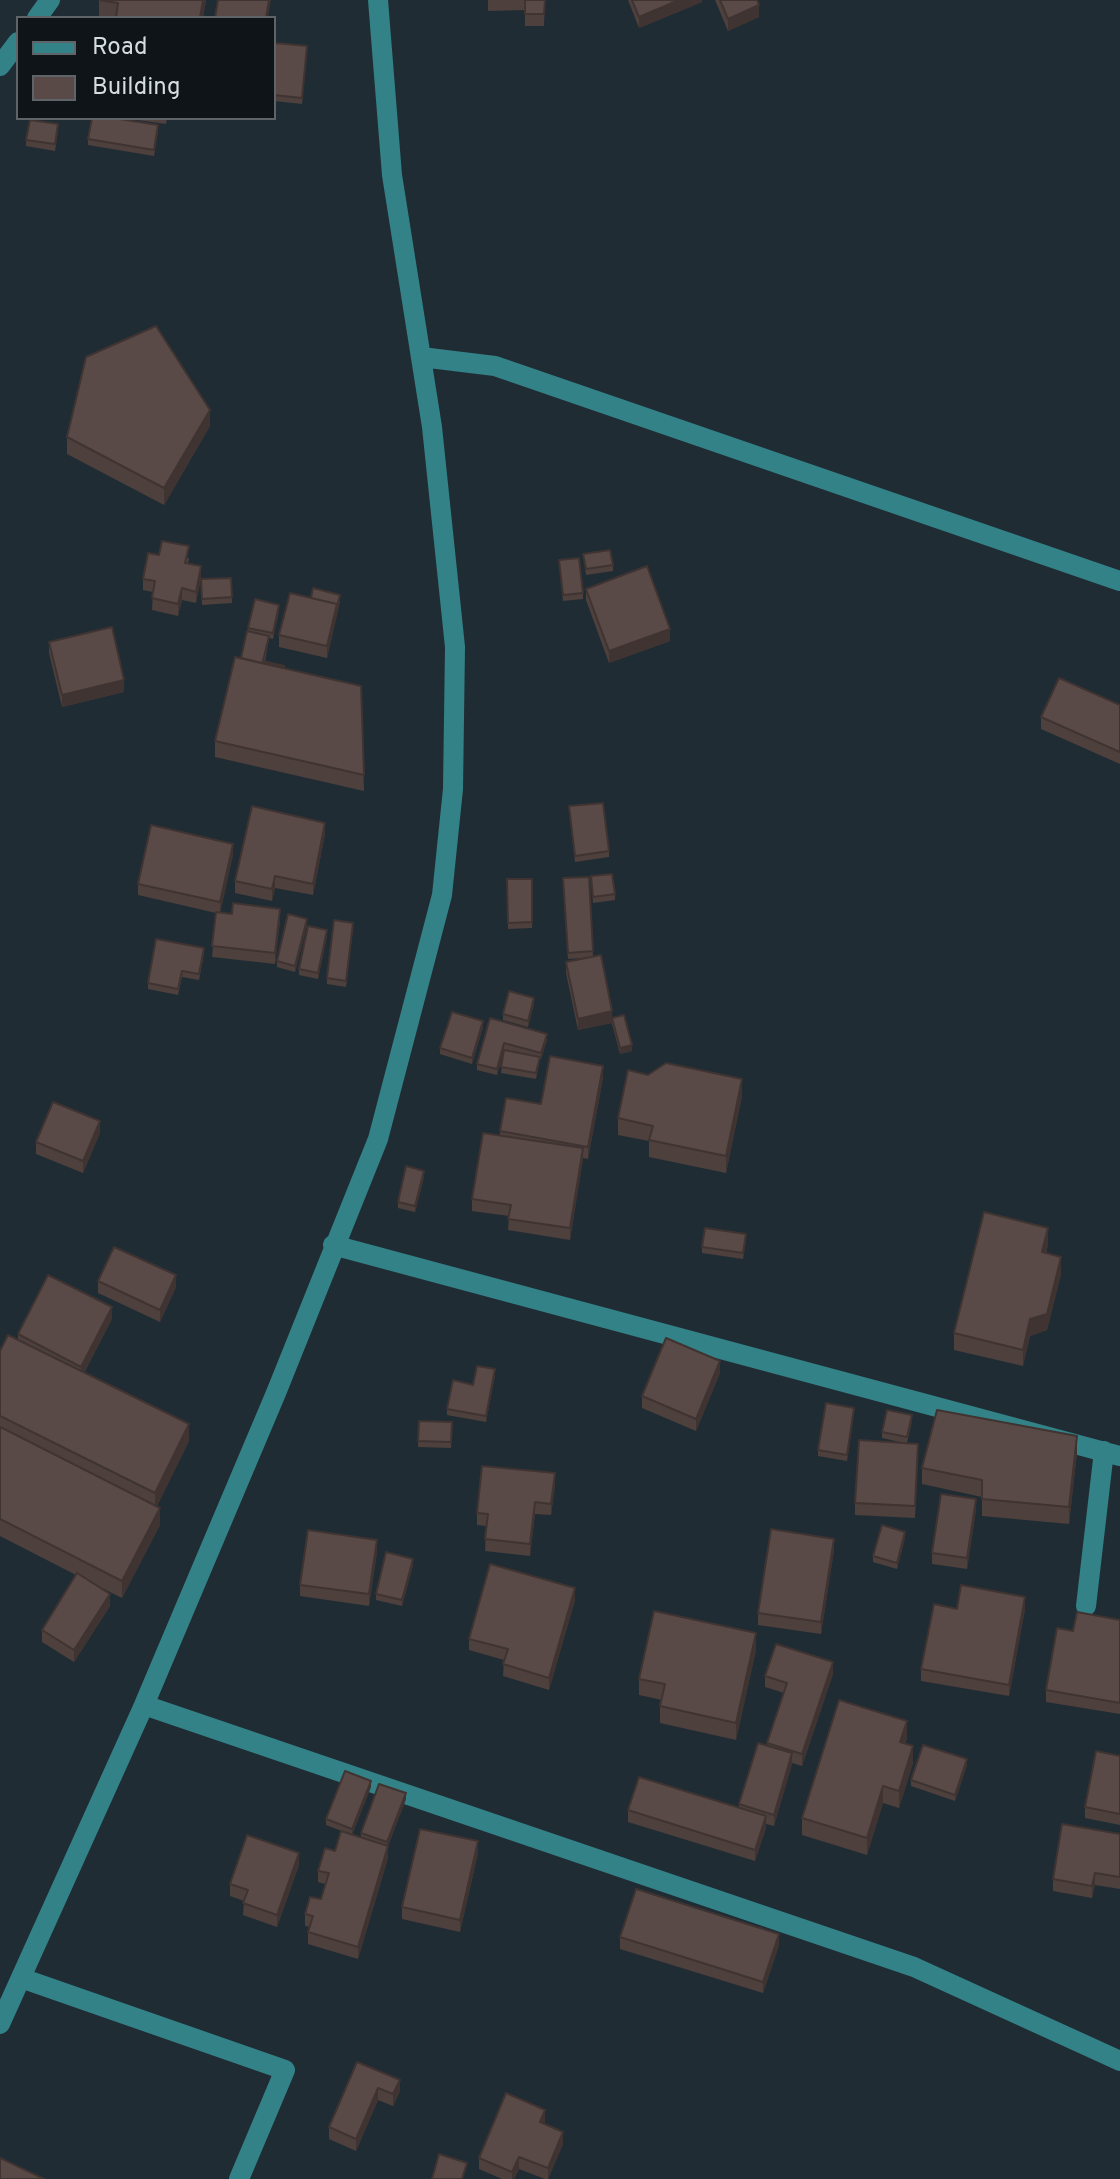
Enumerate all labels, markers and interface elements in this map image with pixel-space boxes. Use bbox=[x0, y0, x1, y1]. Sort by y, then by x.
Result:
legend bbox=[16, 16, 276, 120]
text: Road bbox=[92, 33, 148, 63]
text: Building bbox=[92, 73, 181, 103]

